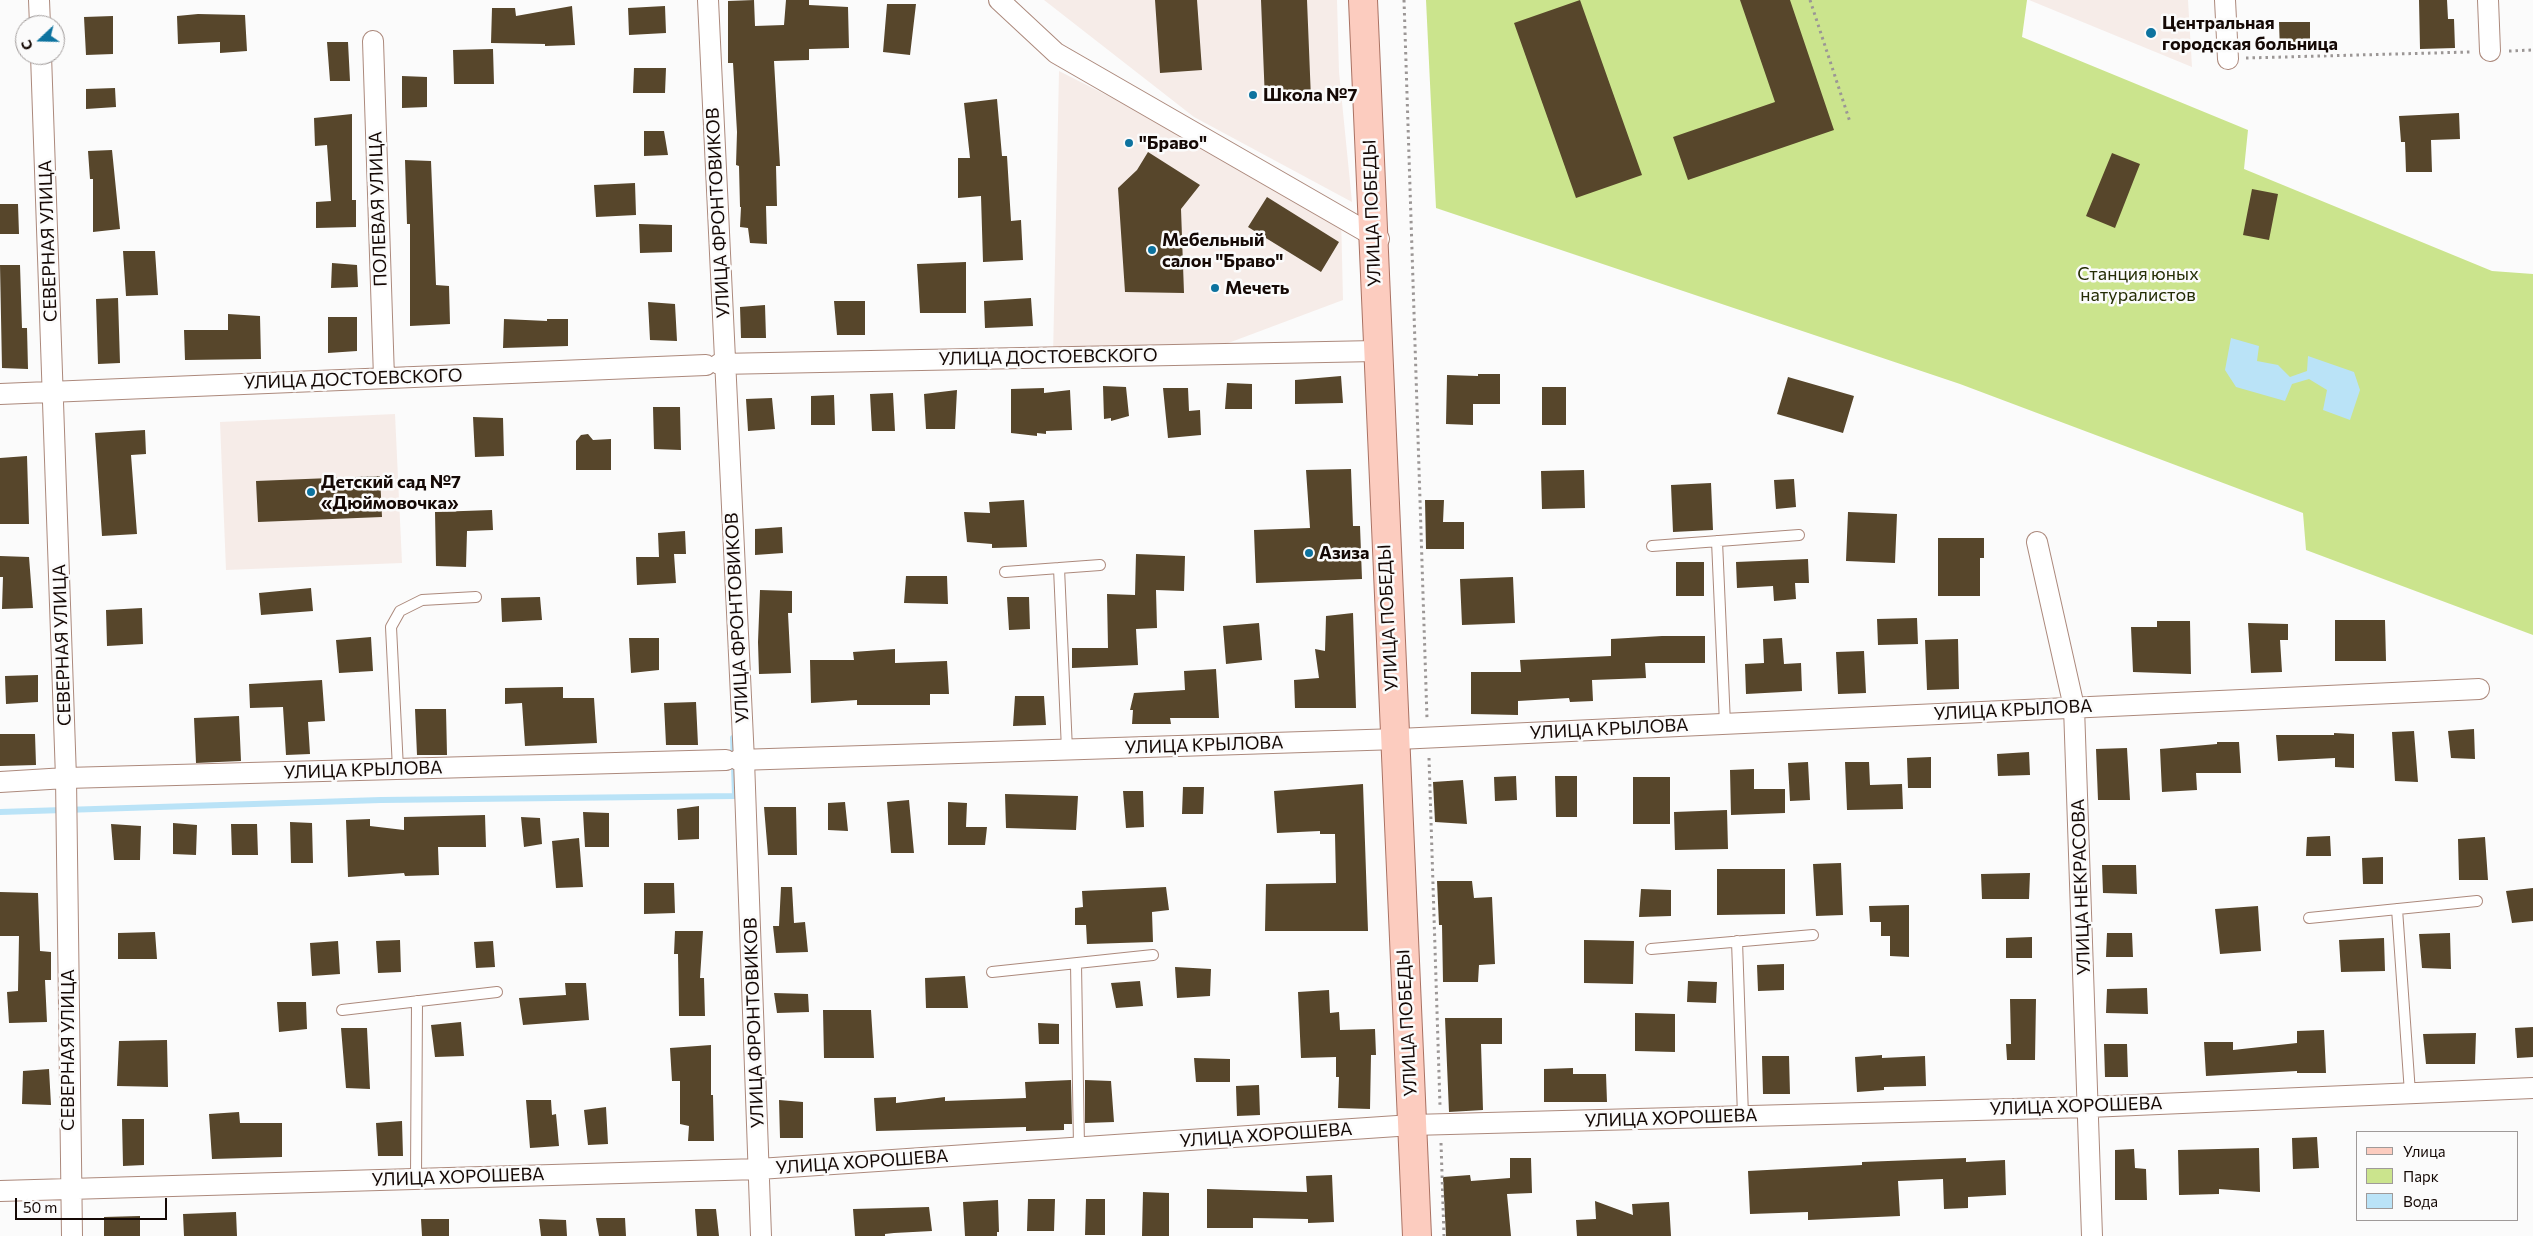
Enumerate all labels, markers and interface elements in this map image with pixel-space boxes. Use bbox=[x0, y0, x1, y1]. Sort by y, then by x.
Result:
place label: Центральная городская больница bbox=[2162, 12, 2338, 54]
north arrow bbox=[15, 15, 65, 65]
marker: Центральная городская больница bbox=[2144, 26, 2158, 40]
text: С bbox=[17, 38, 36, 53]
place label: Школа №7 bbox=[1263, 84, 1357, 106]
marker: Школа №7 bbox=[1247, 89, 1259, 101]
street label: УЛИЦА ФРОНТОВИКОВ bbox=[702, 107, 734, 319]
street label: ПОЛЕВАЯ УЛИЦА bbox=[364, 131, 392, 287]
place label: "Браво" bbox=[1139, 132, 1207, 154]
marker: "Браво" bbox=[1123, 137, 1135, 149]
street label: УЛИЦА ПОБЕДЫ bbox=[1359, 139, 1385, 287]
street label: СЕВЕРНАЯ УЛИЦА bbox=[34, 160, 62, 322]
place label: Мебельный салон "Браво" bbox=[1162, 229, 1283, 272]
marker: Мебельный салон "Браво" bbox=[1146, 244, 1158, 256]
park label: Станция юных натуралистов bbox=[2077, 263, 2199, 306]
place label: Мечеть bbox=[1225, 277, 1289, 299]
marker: Мечеть bbox=[1209, 282, 1221, 294]
street label: УЛИЦА ДОСТОЕВСКОГО bbox=[938, 344, 1158, 370]
street label: УЛИЦА ДОСТОЕВСКОГО bbox=[243, 364, 463, 394]
place label: Детский сад №7 «Дюймовочка» bbox=[321, 471, 461, 514]
marker: Детский сад №7 «Дюймовочка» bbox=[305, 486, 317, 498]
street label: УЛИЦА ФРОНТОВИКОВ bbox=[721, 512, 753, 724]
place label: Азиза bbox=[1319, 542, 1369, 564]
street label: УЛИЦА ПОБЕДЫ bbox=[1373, 544, 1403, 692]
marker: Азиза bbox=[1303, 547, 1315, 559]
street label: СЕВЕРНАЯ УЛИЦА bbox=[48, 564, 76, 726]
street label: УЛИЦА КРЫЛОВА bbox=[1933, 695, 2093, 725]
street label: УЛИЦА КРЫЛОВА bbox=[1529, 714, 1689, 744]
street label: УЛИЦА КРЫЛОВА bbox=[1124, 731, 1284, 759]
street label: УЛИЦА КРЫЛОВА bbox=[283, 756, 443, 784]
street label: УЛИЦА НЕКРАСОВА bbox=[2067, 798, 2095, 976]
street label: УЛИЦА ФРОНТОВИКОВ bbox=[740, 917, 768, 1129]
street label: УЛИЦА ПОБЕДЫ bbox=[1392, 949, 1422, 1097]
street label: СЕВЕРНАЯ УЛИЦА bbox=[57, 969, 79, 1131]
street label: УЛИЦА ХОРОШЕВА bbox=[1989, 1092, 2163, 1120]
street label: УЛИЦА ХОРОШЕВА bbox=[1584, 1104, 1758, 1132]
street label: УЛИЦА ХОРОШЕВА bbox=[1179, 1118, 1353, 1152]
legend bbox=[2356, 1131, 2518, 1221]
text: Улица bbox=[2403, 1142, 2445, 1160]
street label: УЛИЦА ХОРОШЕВА bbox=[775, 1145, 949, 1179]
street label: УЛИЦА ХОРОШЕВА bbox=[371, 1163, 545, 1191]
text: Парк bbox=[2403, 1167, 2439, 1185]
scale bar bbox=[18, 1188, 170, 1220]
text: Вода bbox=[2403, 1192, 2438, 1210]
text: 50 m bbox=[23, 1198, 57, 1216]

